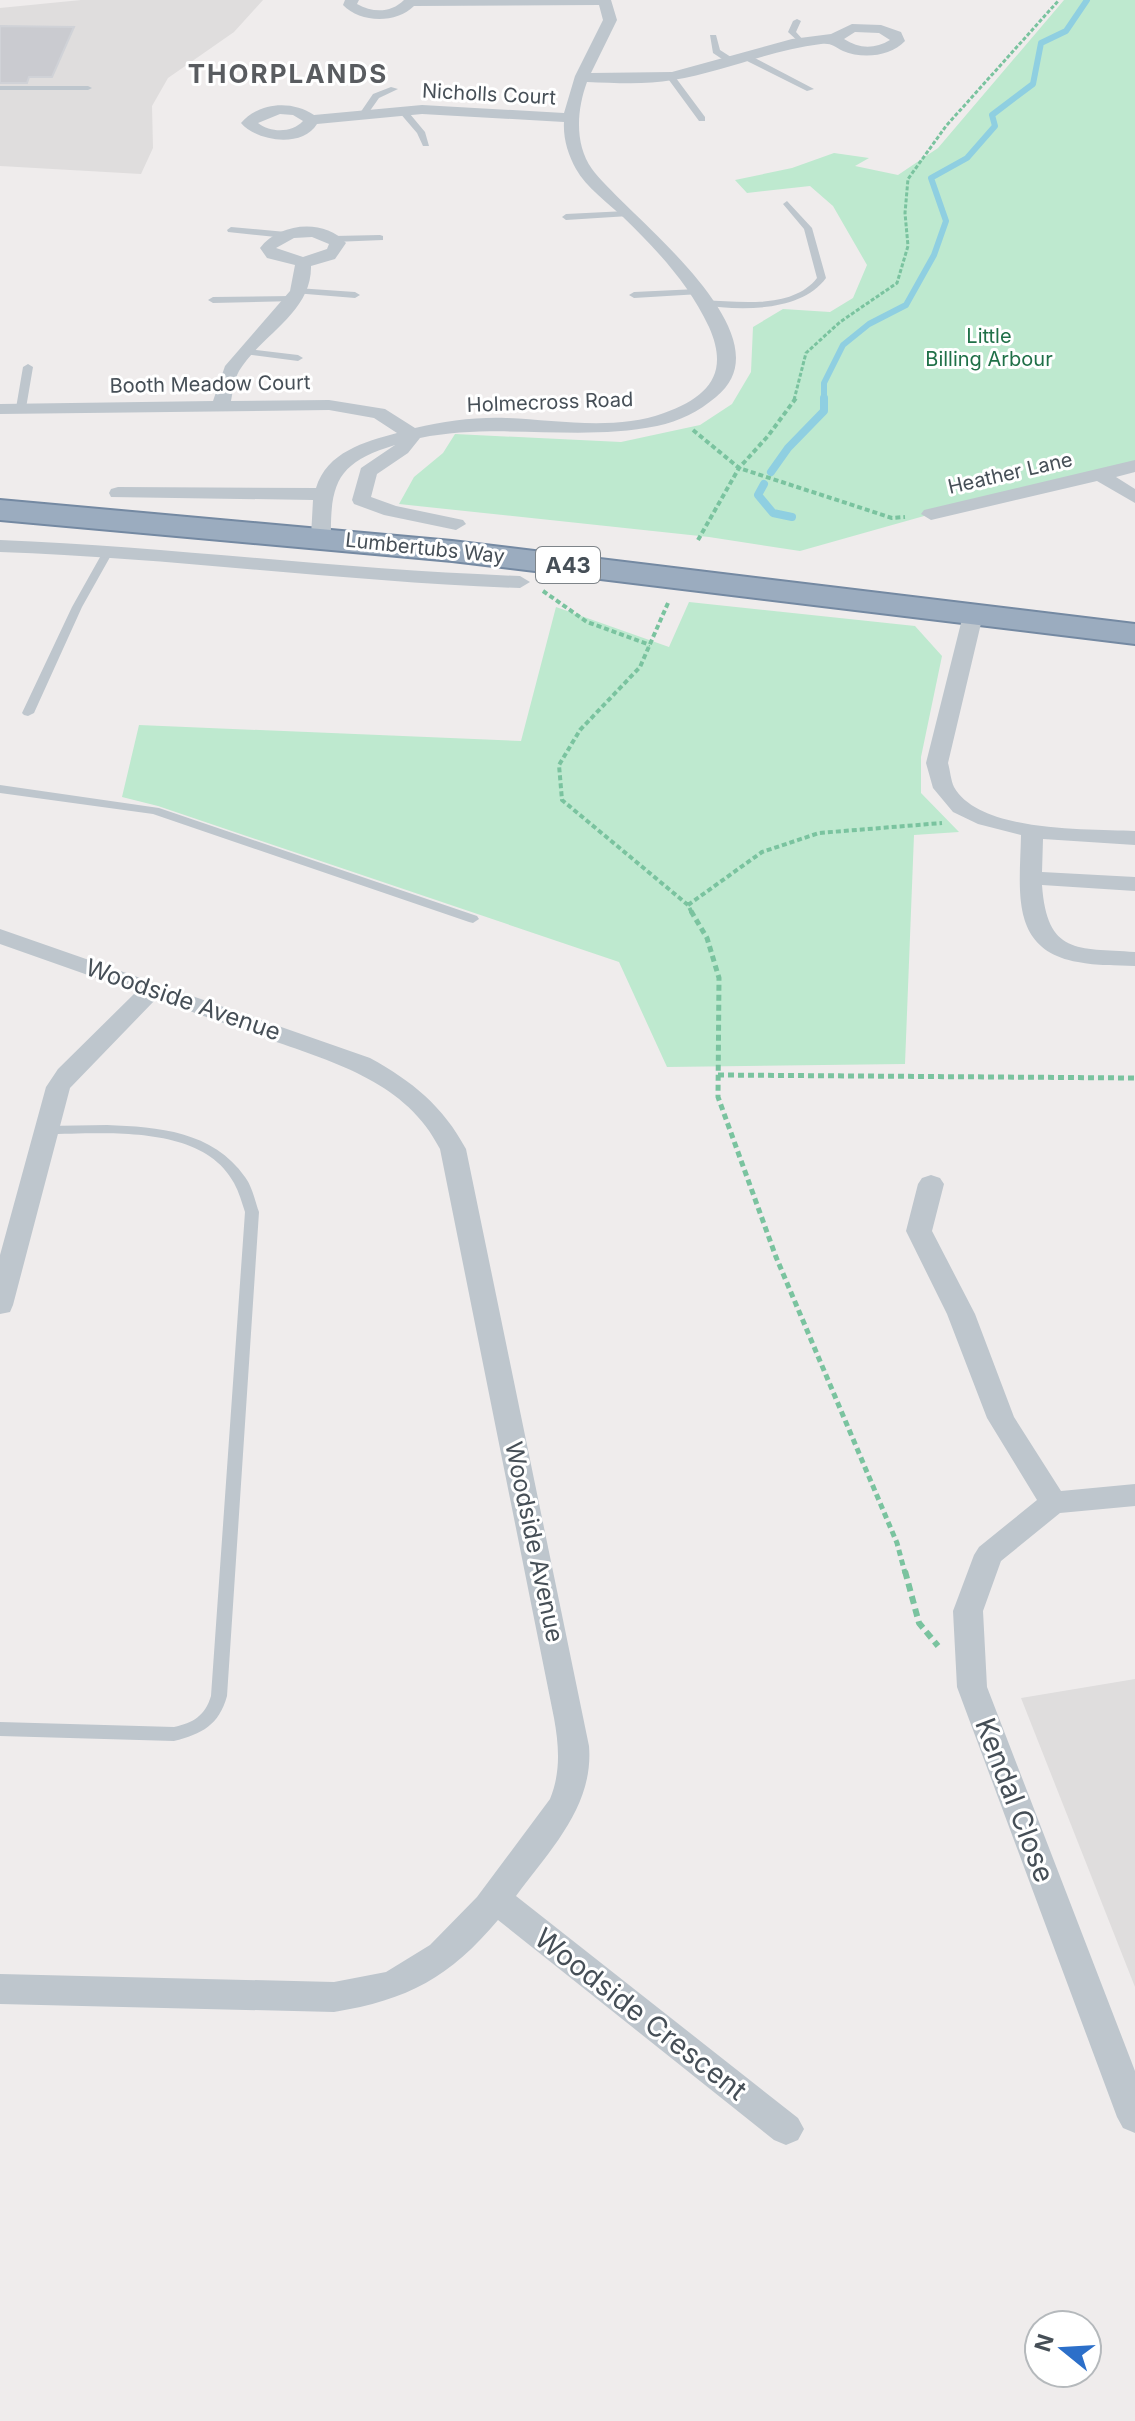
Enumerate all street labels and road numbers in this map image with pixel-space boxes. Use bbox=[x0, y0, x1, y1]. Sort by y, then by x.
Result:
street label: Nicholls Court bbox=[422, 79, 557, 110]
street label: Booth Meadow Court bbox=[109, 370, 311, 398]
street label: Holmecross Road bbox=[466, 387, 634, 417]
street label: Heather Lane bbox=[945, 447, 1075, 499]
street label: Lumbertubs Way bbox=[344, 528, 506, 568]
road number: A43 bbox=[536, 547, 600, 583]
street label: Woodside Avenue bbox=[82, 953, 284, 1046]
street label: Woodside Avenue bbox=[499, 1439, 570, 1645]
street label: Kendal Close bbox=[968, 1713, 1062, 1887]
street label: Woodside Crescent bbox=[528, 1921, 754, 2107]

